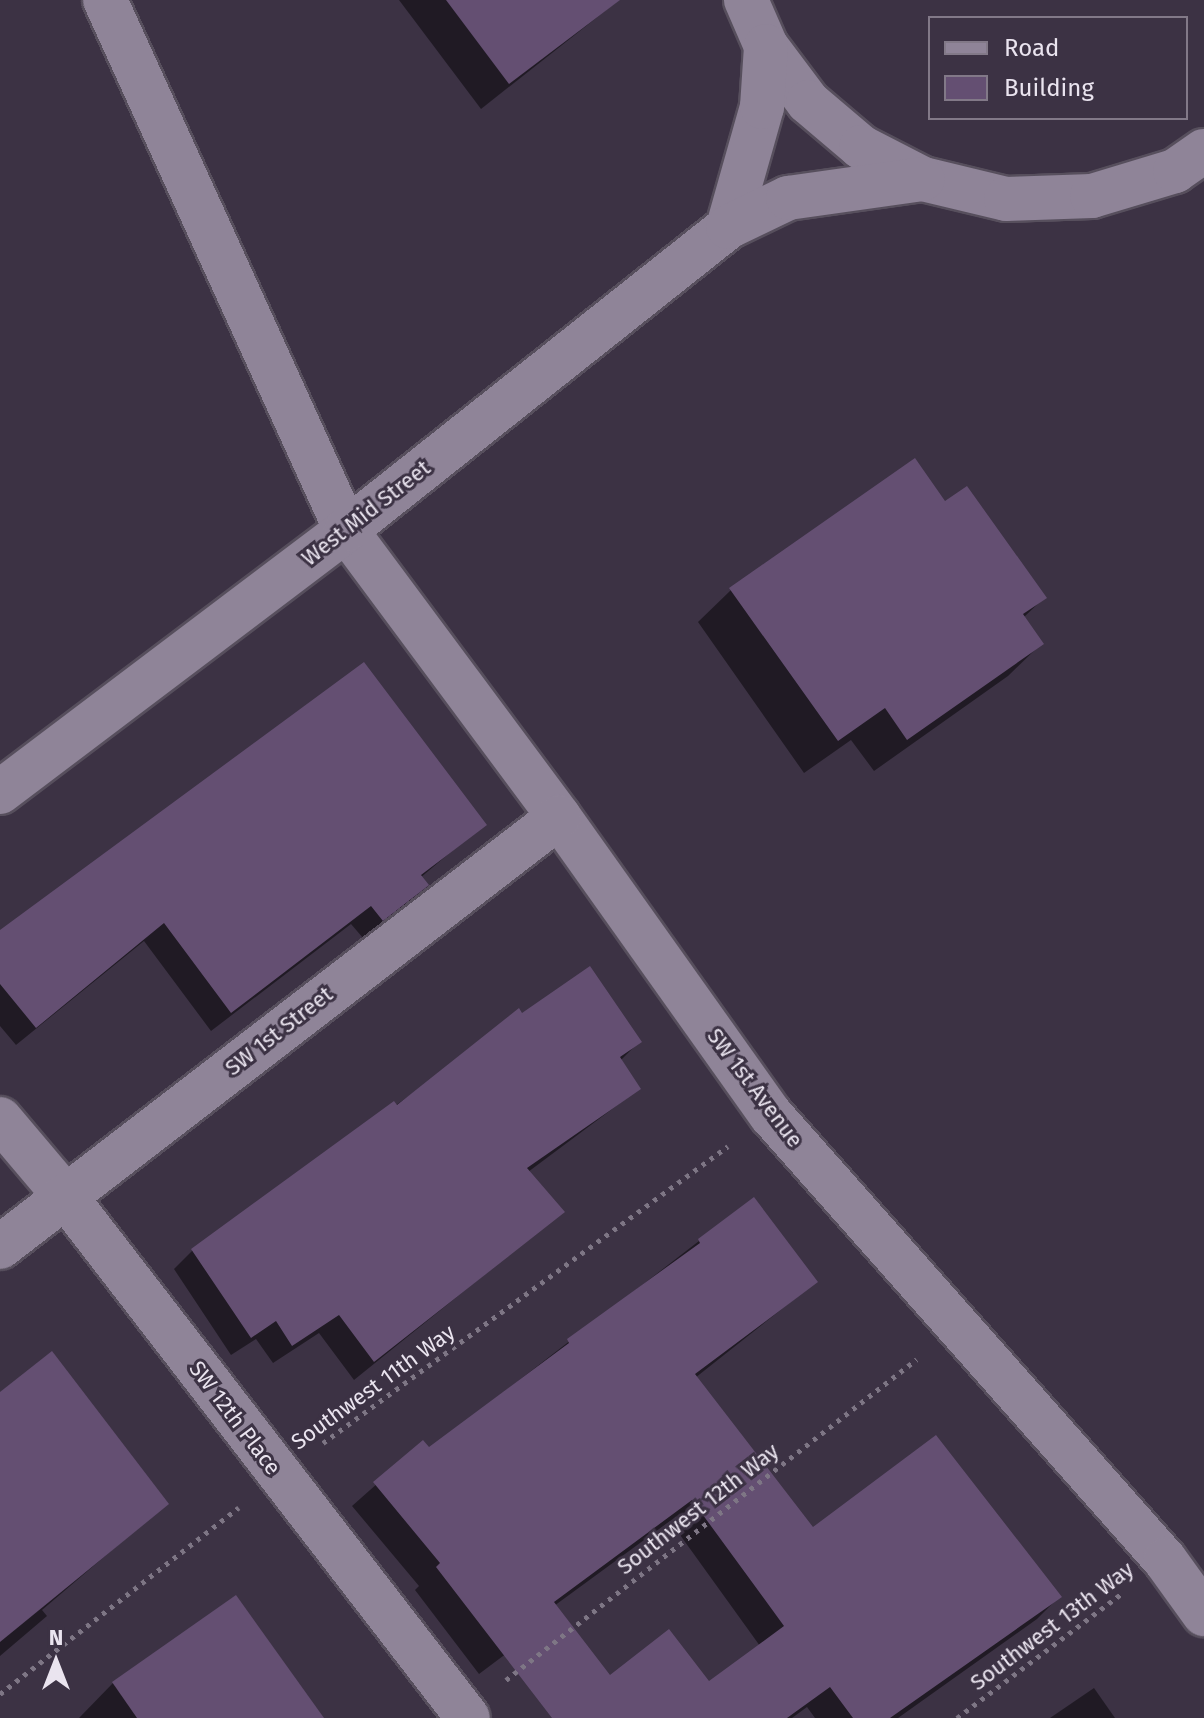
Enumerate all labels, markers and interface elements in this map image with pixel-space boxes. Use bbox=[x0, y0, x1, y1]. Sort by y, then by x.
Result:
legend bbox=[928, 16, 1188, 120]
text: Road bbox=[1004, 34, 1059, 62]
text: Building bbox=[1004, 74, 1094, 102]
street label: West Mid Street bbox=[296, 455, 436, 571]
street label: SW 1st Street bbox=[220, 981, 338, 1081]
street label: SW 1st Avenue bbox=[702, 1023, 808, 1153]
street label: Southwest 11th Way bbox=[286, 1319, 460, 1455]
street label: SW 12th Place bbox=[184, 1356, 286, 1480]
street label: Southwest 12th Way bbox=[612, 1438, 784, 1580]
street label: Southwest 13th Way bbox=[965, 1556, 1139, 1696]
north arrow bbox=[16, 1622, 96, 1702]
text: N bbox=[49, 1624, 63, 1651]

